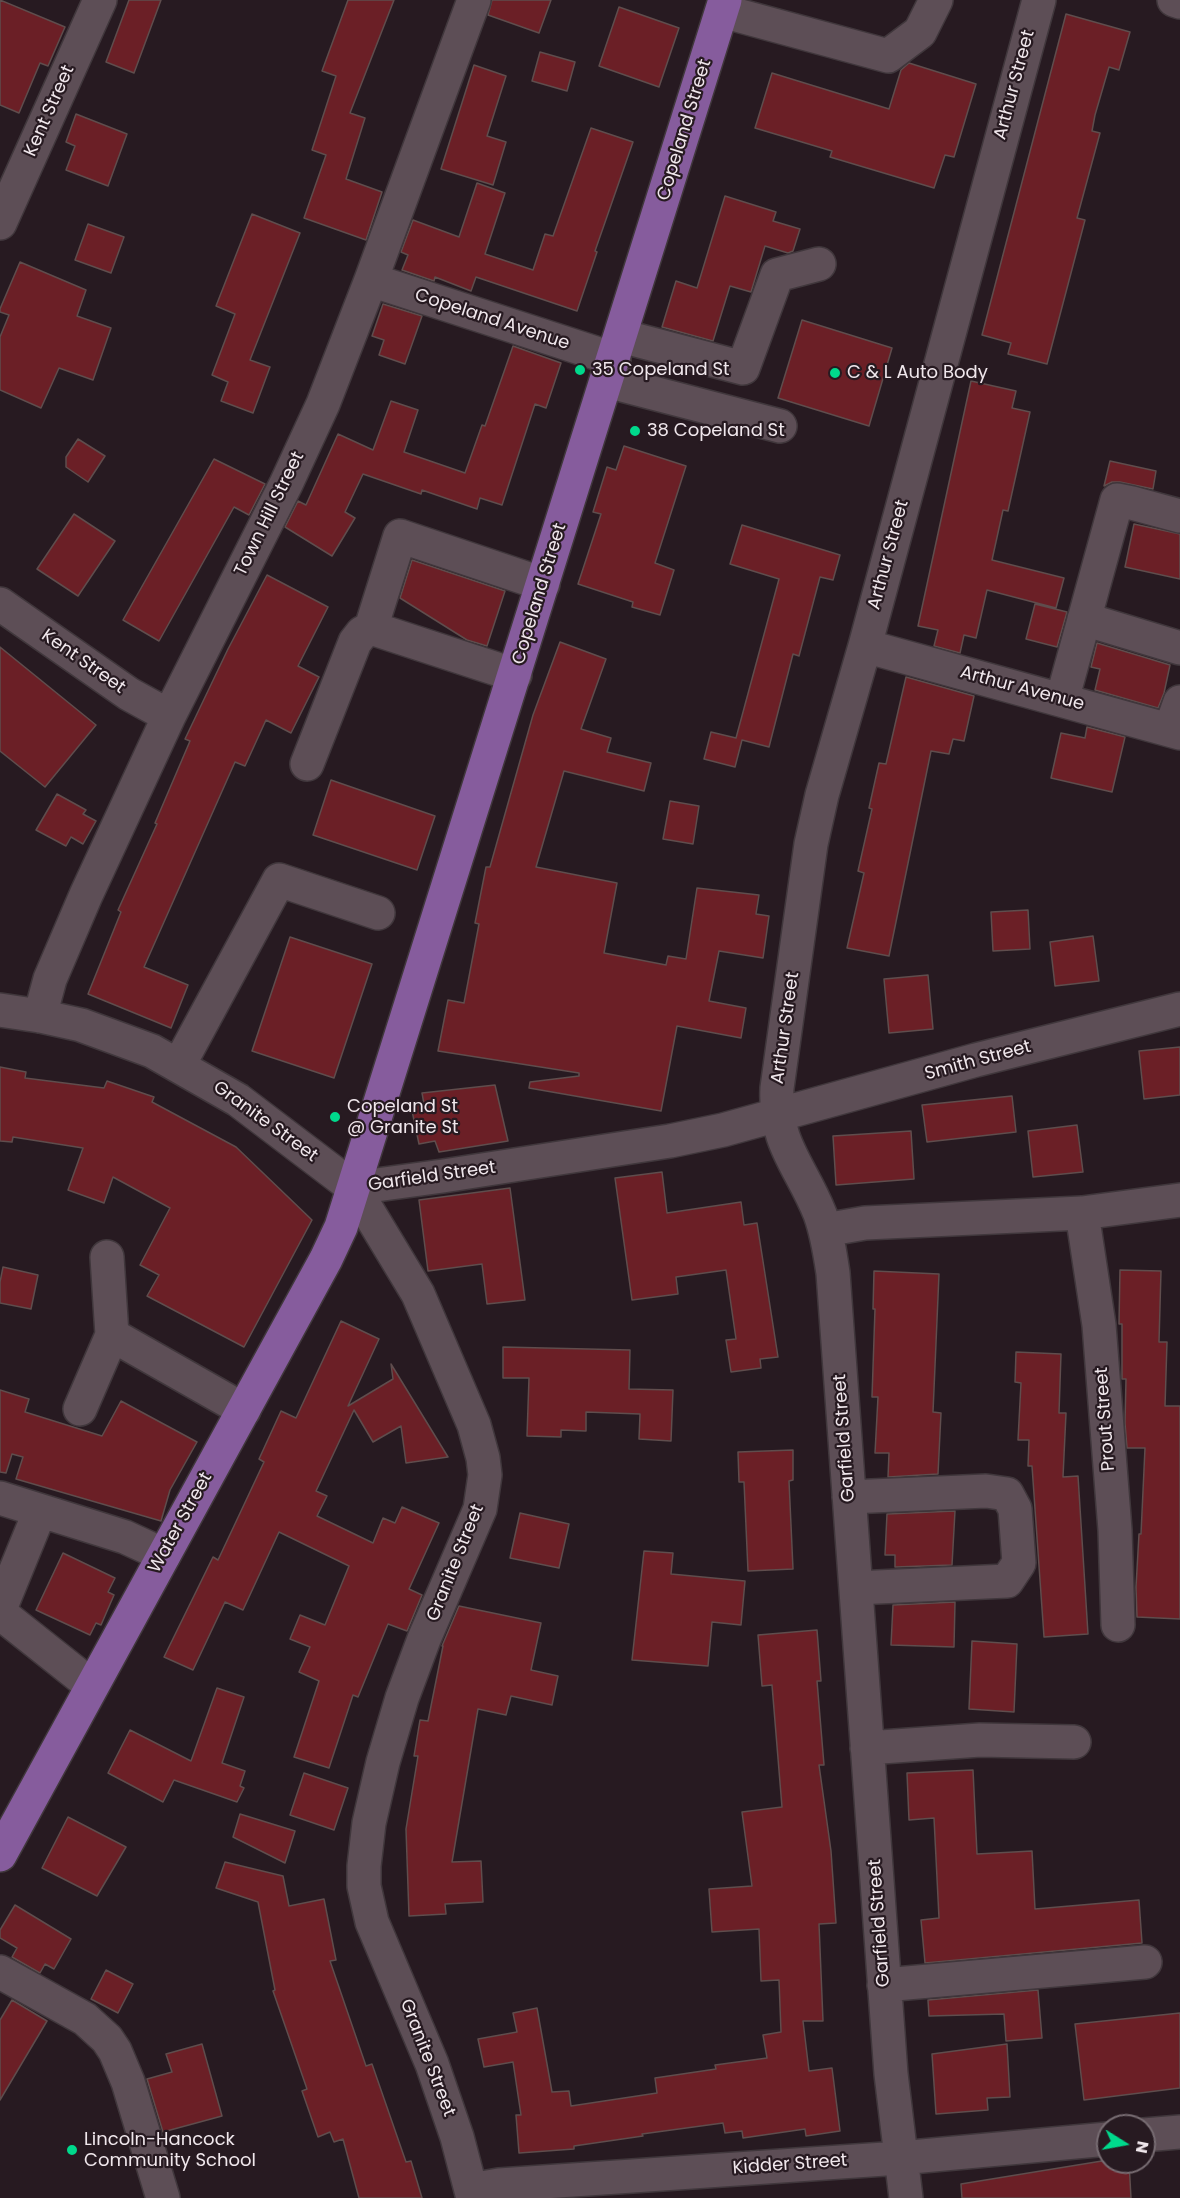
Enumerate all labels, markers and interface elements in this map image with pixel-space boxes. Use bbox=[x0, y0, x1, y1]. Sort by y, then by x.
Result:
street label: Arthur Street bbox=[990, 28, 1040, 142]
street label: Copeland Street bbox=[653, 57, 717, 203]
street label: Kent Street bbox=[20, 62, 80, 160]
street label: Copeland Avenue bbox=[412, 285, 572, 355]
place label: 35 Copeland St bbox=[592, 359, 730, 381]
place label: C & L Auto Body bbox=[847, 362, 988, 384]
marker: 35 Copeland St bbox=[573, 363, 587, 377]
marker: C & L Auto Body bbox=[828, 366, 842, 380]
place label: 38 Copeland St bbox=[647, 420, 785, 442]
marker: 38 Copeland St bbox=[628, 424, 642, 438]
street label: Town Hill Street bbox=[231, 448, 309, 580]
street label: Arthur Street bbox=[864, 498, 914, 612]
street label: Copeland Street bbox=[508, 521, 572, 667]
street label: Kent Street bbox=[37, 625, 129, 699]
street label: Arthur Avenue bbox=[958, 662, 1086, 716]
street label: Arthur Street bbox=[767, 971, 805, 1085]
street label: Smith Street bbox=[923, 1036, 1033, 1086]
street label: Granite Street bbox=[208, 1077, 322, 1167]
place label: Copeland St @ Granite St bbox=[347, 1096, 459, 1138]
marker: Copeland St @ Granite St bbox=[328, 1110, 342, 1124]
street label: Garfield Street bbox=[367, 1157, 497, 1197]
street label: Prout Street bbox=[1092, 1366, 1120, 1472]
street label: Garfield Street bbox=[830, 1373, 860, 1503]
street label: Water Street bbox=[144, 1469, 218, 1577]
street label: Granite Street bbox=[423, 1501, 489, 1625]
street label: Garfield Street bbox=[865, 1858, 895, 1988]
street label: Granite Street bbox=[395, 1996, 459, 2120]
north arrow bbox=[1096, 2114, 1156, 2174]
place label: Lincoln-Hancock Community School bbox=[84, 2129, 256, 2172]
text: N bbox=[1130, 2139, 1155, 2155]
marker: Lincoln-Hancock Community School bbox=[65, 2143, 79, 2157]
street label: Kidder Street bbox=[732, 2150, 848, 2180]

